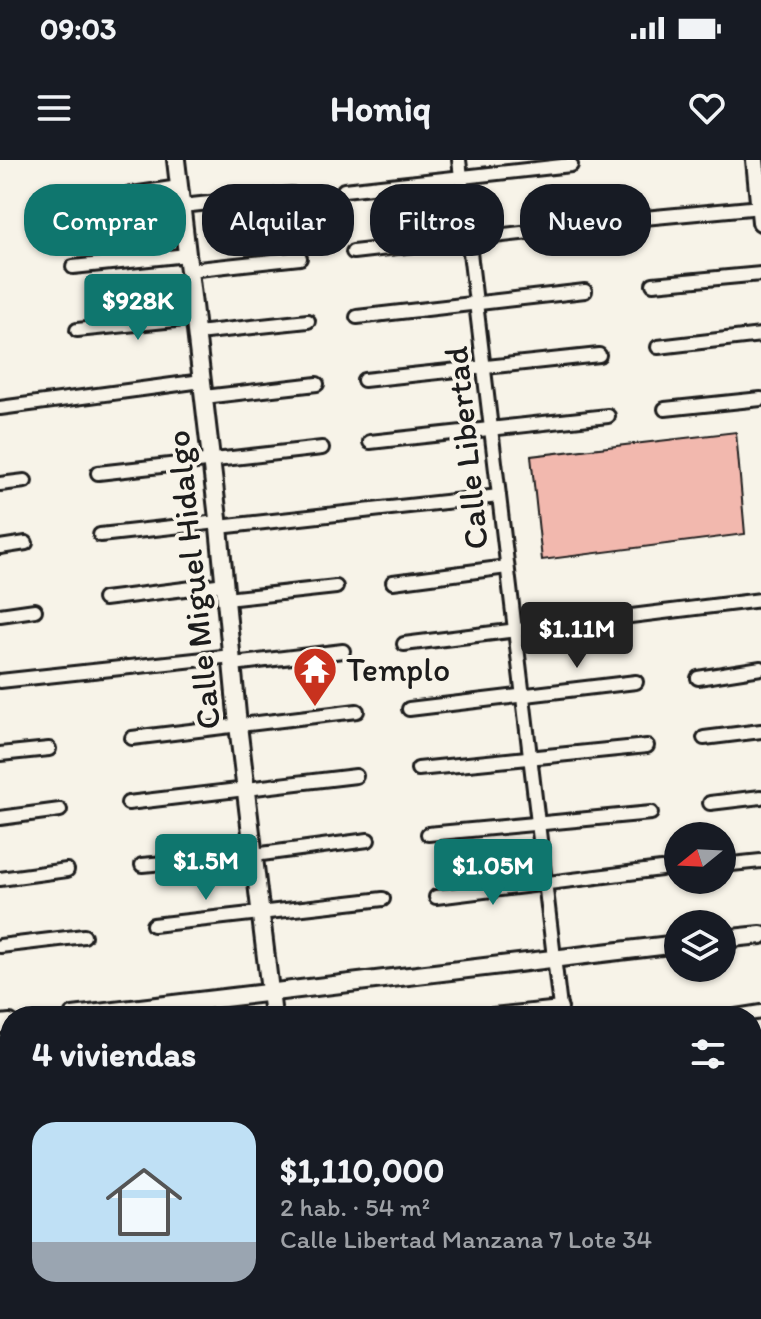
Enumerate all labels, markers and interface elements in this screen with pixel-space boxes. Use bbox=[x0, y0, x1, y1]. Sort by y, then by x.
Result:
text: 09:03 bbox=[40, 10, 116, 47]
icon: menu bbox=[32, 86, 76, 130]
icon: heart bbox=[685, 86, 729, 130]
text: Homiq bbox=[330, 87, 431, 130]
chip: Comprar bbox=[24, 184, 186, 256]
chip: Alquilar bbox=[202, 184, 354, 256]
chip: Filtros bbox=[370, 184, 504, 256]
chip: Nuevo bbox=[520, 184, 651, 256]
pin: $928K bbox=[82, 274, 194, 342]
text: $928K bbox=[102, 284, 174, 316]
street label: Calle Libertad bbox=[435, 344, 497, 552]
street label: Calle Miguel Hidalgo bbox=[157, 428, 229, 732]
pin: $1.11M bbox=[512, 602, 642, 670]
text: $1.11M bbox=[539, 612, 615, 644]
temple icon: Templo bbox=[291, 645, 339, 708]
place label: Templo bbox=[346, 649, 450, 690]
north arrow bbox=[664, 822, 736, 894]
map controls bbox=[664, 822, 736, 982]
pin: $1.5M bbox=[150, 834, 262, 902]
pin: $1.05M bbox=[428, 839, 558, 907]
text: $1.5M bbox=[173, 844, 239, 876]
text: $1.05M bbox=[452, 849, 534, 881]
button: layers bbox=[664, 910, 736, 982]
icon: filters bbox=[686, 1032, 730, 1076]
text: 4 viviendas bbox=[32, 1034, 196, 1075]
text: $1,110,000 bbox=[280, 1150, 444, 1191]
icon: home bbox=[96, 1154, 192, 1250]
text: 2 hab. · 54 m² bbox=[280, 1191, 430, 1223]
text: Calle Libertad Manzana 7 Lote 34 bbox=[280, 1223, 652, 1255]

